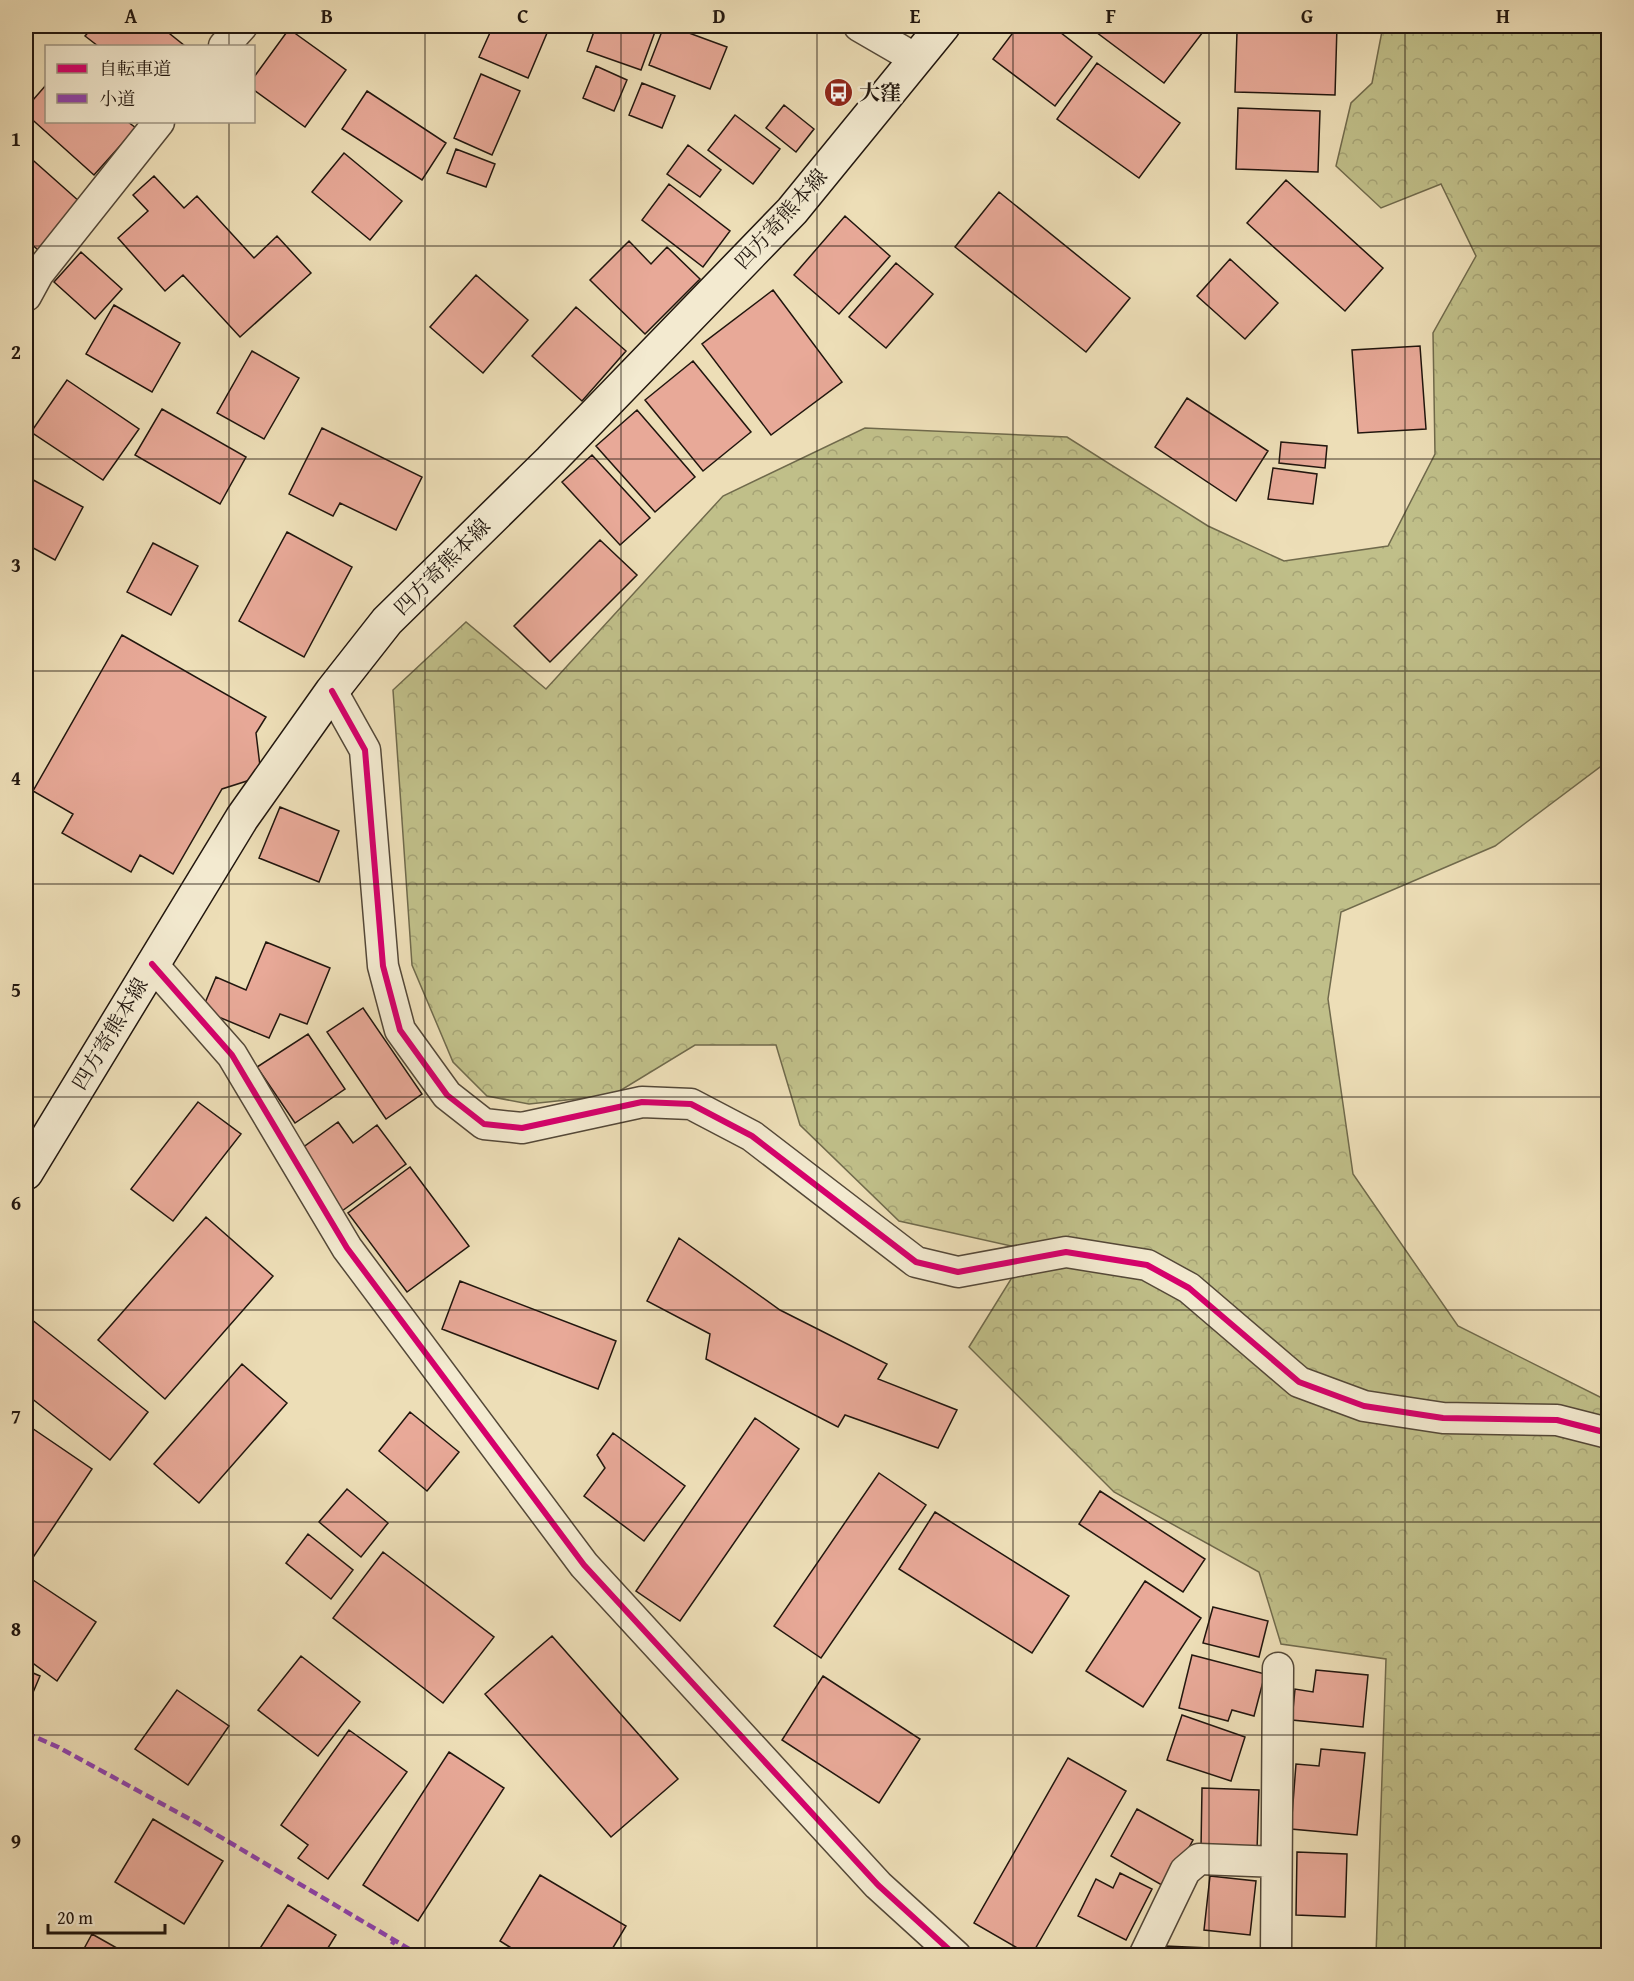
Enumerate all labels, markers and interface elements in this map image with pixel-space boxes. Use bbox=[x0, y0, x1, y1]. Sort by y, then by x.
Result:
text: A bbox=[125, 1, 138, 30]
text: B bbox=[321, 1, 333, 30]
text: C bbox=[517, 1, 529, 30]
text: D bbox=[712, 1, 726, 30]
text: E bbox=[910, 1, 921, 30]
text: F bbox=[1106, 1, 1116, 30]
text: G bbox=[1301, 1, 1313, 30]
text: H bbox=[1496, 1, 1510, 30]
legend bbox=[45, 45, 255, 123]
text: 自転車道 bbox=[99, 55, 171, 82]
bus stop icon: 大窪 bbox=[822, 77, 854, 109]
place label: 大窪 bbox=[859, 77, 901, 108]
text: 小道 bbox=[99, 85, 135, 112]
text: 1 bbox=[11, 124, 21, 153]
street label: 四方寄熊本線 bbox=[727, 161, 834, 276]
text: 2 bbox=[11, 337, 21, 366]
street label: 四方寄熊本線 bbox=[386, 511, 497, 622]
text: 3 bbox=[11, 550, 21, 579]
text: 4 bbox=[11, 763, 21, 792]
street label: 四方寄熊本線 bbox=[64, 972, 155, 1096]
text: 5 bbox=[11, 975, 21, 1004]
text: 6 bbox=[11, 1188, 21, 1217]
text: 7 bbox=[11, 1401, 21, 1430]
text: 8 bbox=[11, 1614, 21, 1643]
text: 9 bbox=[11, 1826, 21, 1855]
scale bar bbox=[48, 1897, 165, 1935]
text: 20 m bbox=[57, 1904, 93, 1931]

